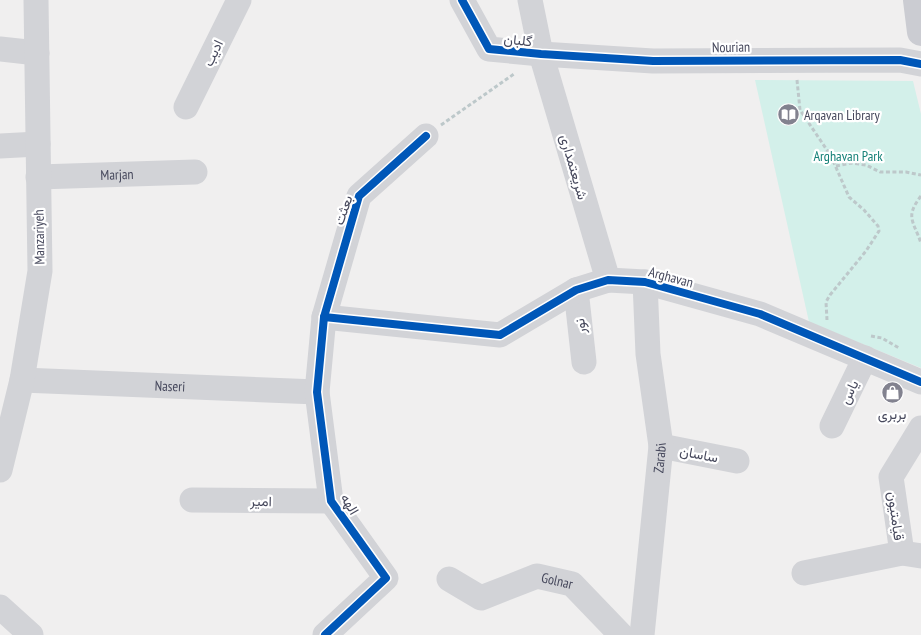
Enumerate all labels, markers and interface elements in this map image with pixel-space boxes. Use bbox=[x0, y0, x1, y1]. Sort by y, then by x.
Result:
street label: گلبان bbox=[503, 30, 533, 50]
street label: ادیب bbox=[199, 37, 227, 69]
street label: Nourian bbox=[712, 38, 750, 56]
library icon: Arqavan Library bbox=[776, 103, 800, 127]
place label: Arqavan Library bbox=[804, 106, 880, 124]
street label: شریعتمداری bbox=[556, 132, 592, 202]
park label: Arghavan Park bbox=[813, 147, 883, 165]
street label: Marjan bbox=[100, 165, 134, 184]
street label: بعثت bbox=[330, 193, 356, 227]
street label: Manzariyeh bbox=[30, 209, 48, 265]
street label: Arghavan bbox=[647, 262, 695, 292]
street label: نور bbox=[570, 318, 590, 335]
street label: Naseri bbox=[154, 376, 186, 396]
street label: یاس bbox=[836, 377, 862, 407]
shop icon: بربری bbox=[880, 380, 904, 404]
place label: بربری bbox=[878, 405, 906, 423]
street label: ساسان bbox=[678, 441, 720, 467]
street label: Zarabi bbox=[649, 442, 670, 474]
street label: الهه bbox=[337, 490, 363, 518]
street label: قیامتیون bbox=[884, 490, 908, 542]
street label: امیر bbox=[249, 492, 272, 510]
street label: Golnar bbox=[540, 568, 575, 593]

